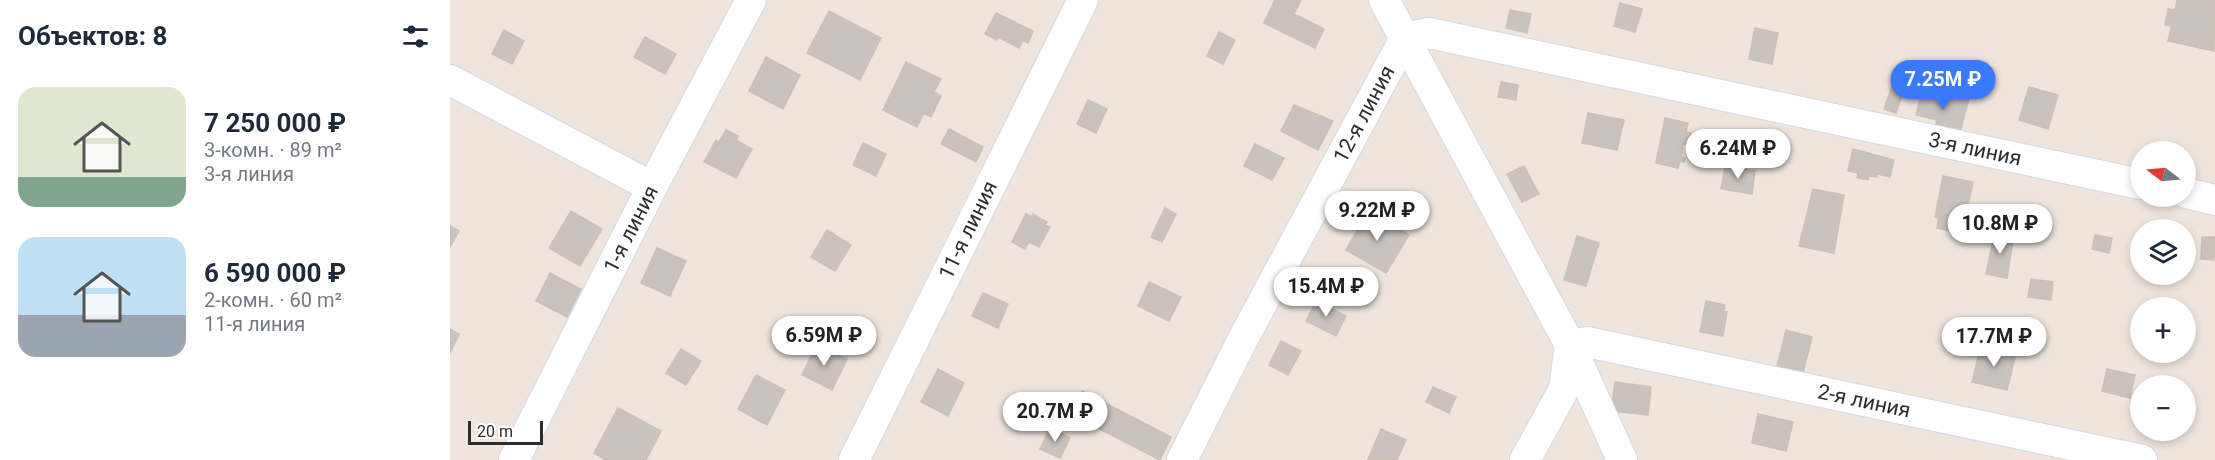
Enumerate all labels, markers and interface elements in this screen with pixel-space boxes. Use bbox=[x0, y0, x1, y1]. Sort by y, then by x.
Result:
icon: filters bbox=[399, 20, 432, 53]
text: Объектов: 8 bbox=[18, 21, 167, 51]
pin: 7.25M ₽ bbox=[1888, 60, 1998, 111]
street label: 12-я линия bbox=[1328, 61, 1400, 167]
text: 7.25M ₽ bbox=[1905, 67, 1981, 91]
text: 7 250 000 ₽ bbox=[204, 108, 346, 138]
icon: home bbox=[66, 111, 138, 183]
street label: 3-я линия bbox=[1926, 127, 2024, 171]
pin: 6.24M ₽ bbox=[1683, 129, 1793, 180]
text: 6.24M ₽ bbox=[1700, 136, 1776, 160]
text: 3-комн. · 89 m² bbox=[204, 138, 342, 162]
north arrow bbox=[2130, 141, 2196, 207]
map controls bbox=[2130, 141, 2196, 441]
text: 3-я линия bbox=[204, 162, 294, 186]
street label: 11-я линия bbox=[934, 177, 1002, 283]
street label: 1-я линия bbox=[599, 182, 663, 276]
pin: 9.22M ₽ bbox=[1322, 191, 1432, 242]
text: 9.22M ₽ bbox=[1339, 198, 1415, 222]
pin: 10.8M ₽ bbox=[1945, 204, 2055, 255]
text: 10.8M ₽ bbox=[1962, 211, 2038, 235]
button: layers bbox=[2130, 219, 2196, 285]
text: 6 590 000 ₽ bbox=[204, 258, 346, 288]
icon: home bbox=[66, 261, 138, 333]
pin: 15.4M ₽ bbox=[1271, 267, 1381, 318]
text: 15.4M ₽ bbox=[1288, 274, 1364, 298]
text: 2-комн. · 60 m² bbox=[204, 288, 342, 312]
button: + bbox=[2130, 297, 2196, 363]
text: 11-я линия bbox=[204, 312, 305, 336]
pin: 6.59M ₽ bbox=[769, 316, 879, 367]
pin: 17.7M ₽ bbox=[1939, 317, 2049, 368]
text: 6.59M ₽ bbox=[786, 323, 862, 347]
text: 17.7M ₽ bbox=[1956, 324, 2032, 348]
button: − bbox=[2130, 375, 2196, 441]
street label: 2-я линия bbox=[1815, 379, 1913, 423]
pin: 20.7M ₽ bbox=[1000, 392, 1110, 443]
text: 20.7M ₽ bbox=[1017, 399, 1093, 423]
scale bar bbox=[468, 418, 543, 446]
text: 20 m bbox=[477, 422, 513, 441]

